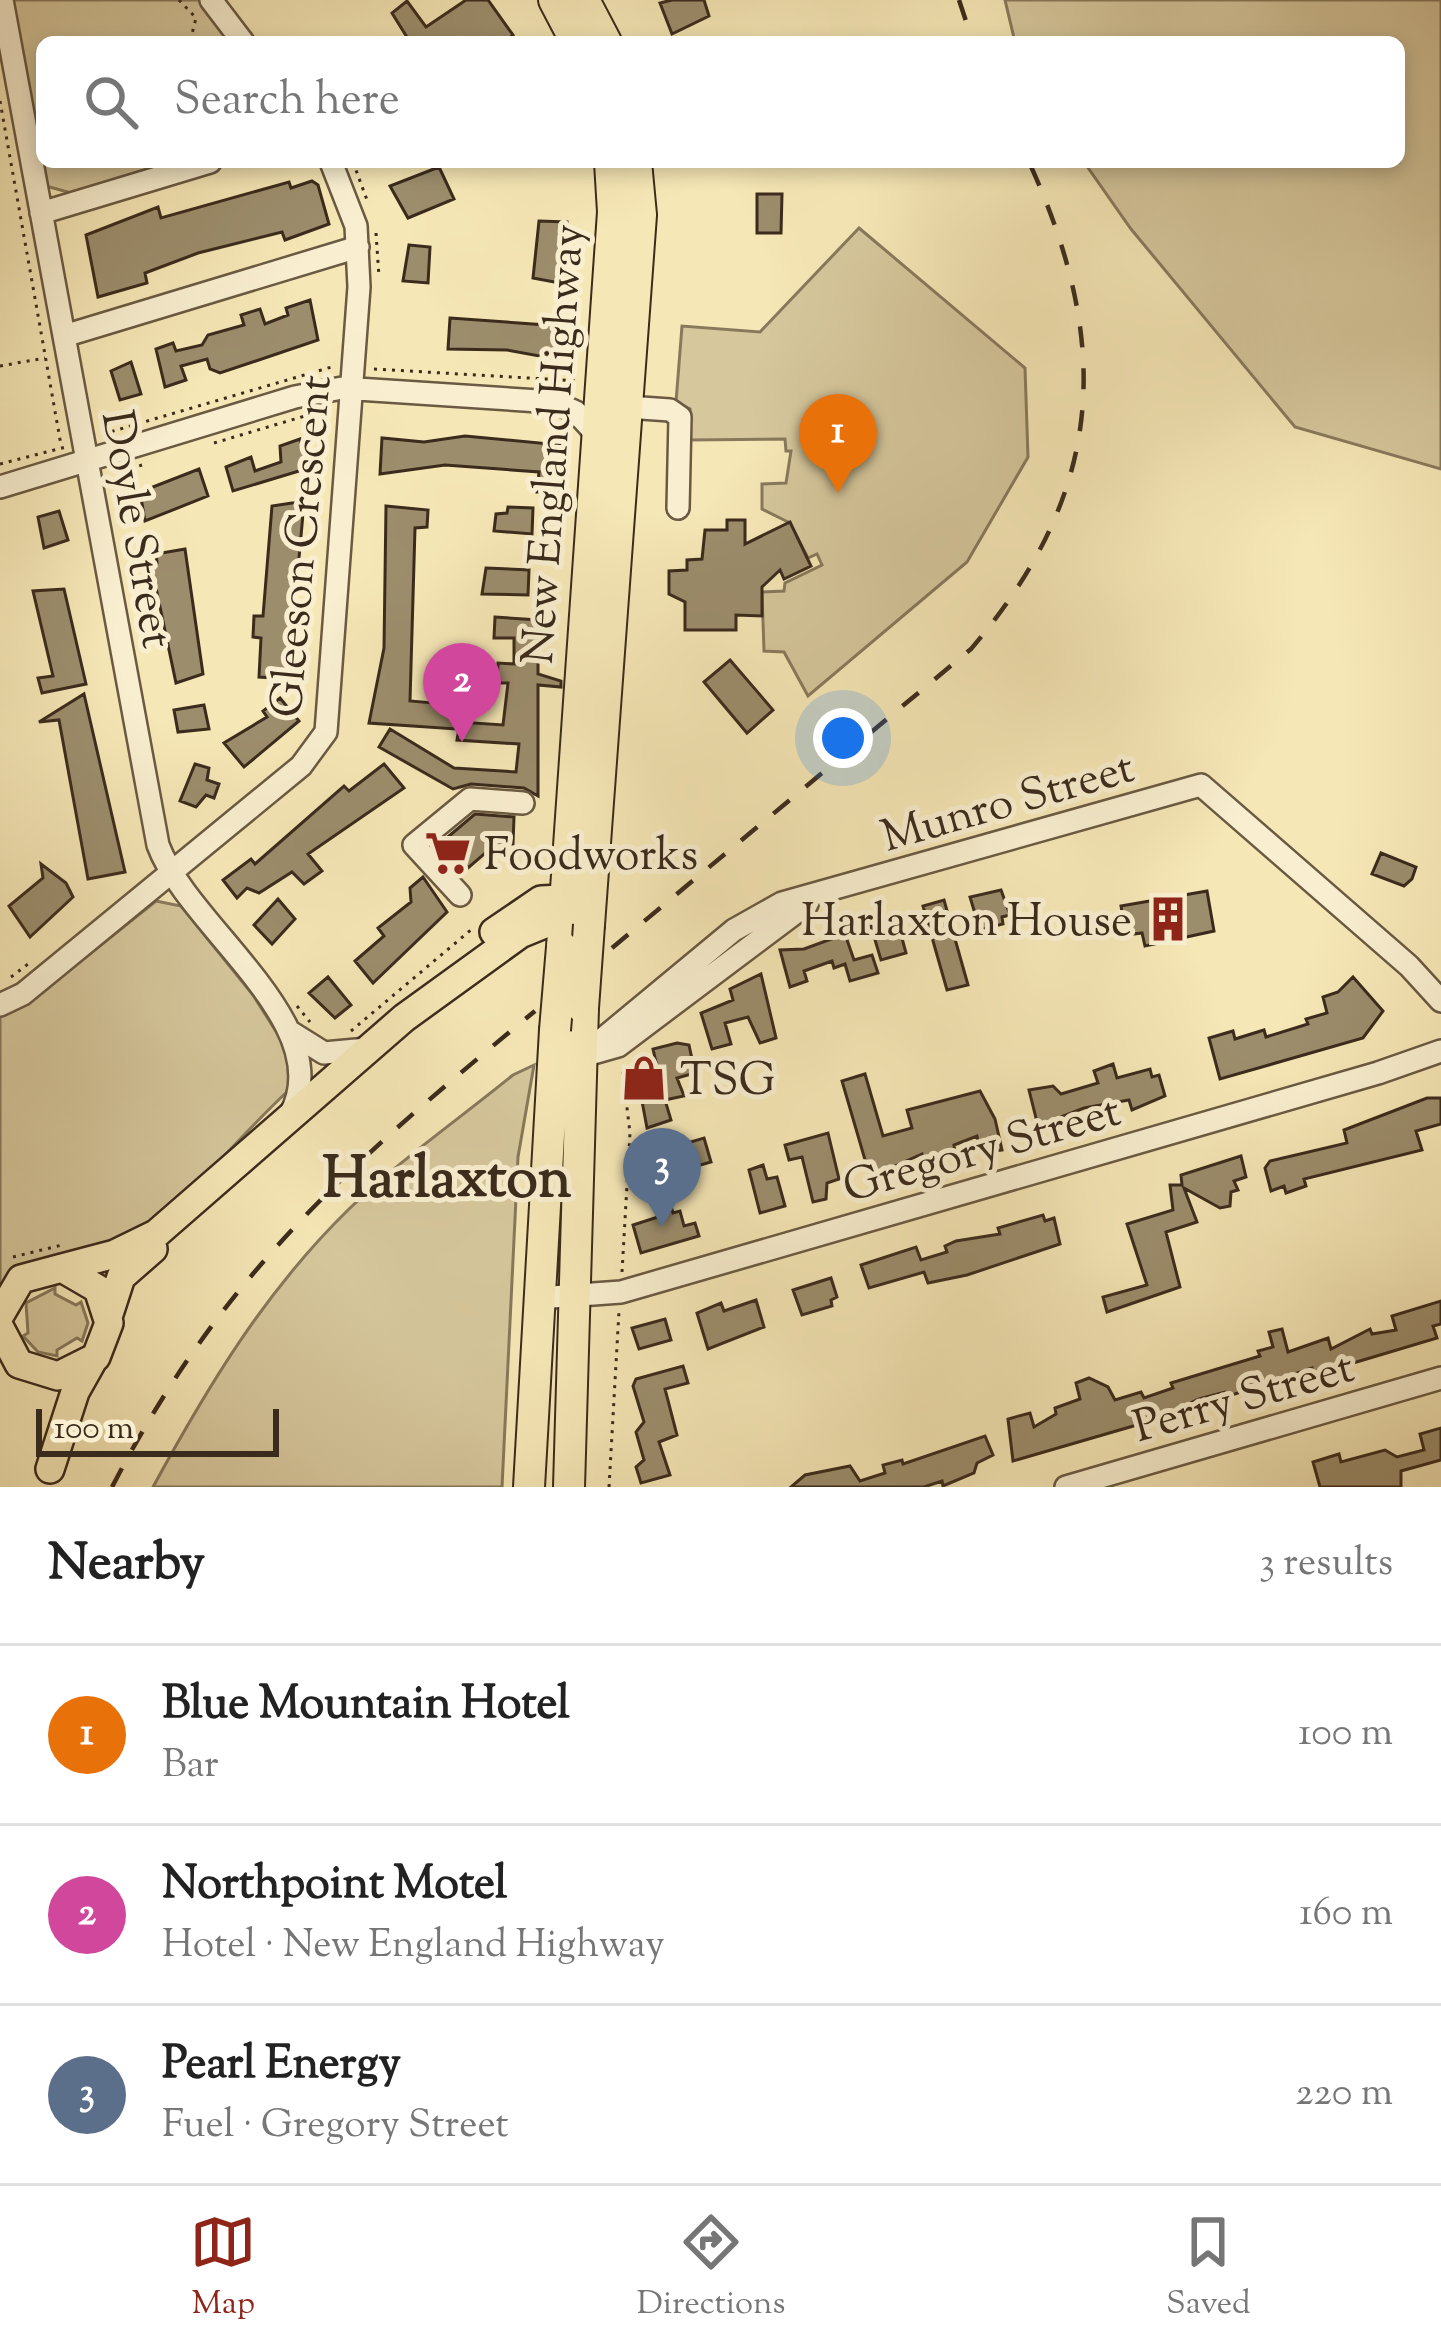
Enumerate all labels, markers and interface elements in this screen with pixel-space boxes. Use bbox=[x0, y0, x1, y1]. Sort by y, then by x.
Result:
search box bbox=[36, 36, 1405, 168]
icon: search bbox=[78, 69, 144, 135]
text: Search here bbox=[174, 70, 400, 135]
street label: New England Highway bbox=[509, 222, 604, 667]
street label: Gleeson Crescent bbox=[257, 373, 352, 720]
pin: 1 bbox=[799, 394, 877, 493]
street label: Doyle Street bbox=[81, 406, 186, 654]
pin: 2 bbox=[423, 643, 501, 742]
your location bbox=[813, 708, 873, 768]
street label: Munro Street bbox=[875, 738, 1142, 872]
place label: Foodworks bbox=[484, 826, 698, 891]
supermarket icon: Foodworks bbox=[423, 828, 473, 878]
place label: Harlaxton House bbox=[801, 892, 1132, 957]
building icon: Harlaxton House bbox=[1143, 894, 1193, 944]
place label: TSG bbox=[680, 1051, 775, 1116]
shop icon: TSG bbox=[619, 1053, 669, 1103]
street label: Gregory Street bbox=[836, 1082, 1129, 1223]
pin: 3 bbox=[623, 1128, 701, 1227]
district label: Harlaxton bbox=[323, 1141, 572, 1223]
street label: Perry Street bbox=[1127, 1338, 1362, 1463]
scale bar bbox=[36, 1403, 279, 1456]
text: 100 m bbox=[54, 1406, 134, 1454]
text: Nearby bbox=[48, 1529, 205, 1602]
text: 3 results bbox=[1259, 1537, 1393, 1593]
text: Blue Mountain Hotel bbox=[162, 1674, 570, 1739]
text: 1 bbox=[80, 1707, 94, 1763]
text: 100 m bbox=[1298, 1707, 1393, 1763]
text: Bar bbox=[162, 1739, 219, 1795]
text: Northpoint Motel bbox=[162, 1854, 507, 1919]
text: 2 bbox=[78, 1887, 96, 1943]
text: 160 m bbox=[1299, 1887, 1393, 1943]
text: Hotel · New England Highway bbox=[162, 1919, 665, 1975]
text: Pearl Energy bbox=[162, 2034, 401, 2099]
text: 3 bbox=[79, 2067, 95, 2123]
text: 220 m bbox=[1295, 2067, 1393, 2123]
text: Fuel · Gregory Street bbox=[162, 2099, 509, 2155]
tab: Map bbox=[190, 2209, 256, 2329]
tab: Directions bbox=[637, 2209, 786, 2329]
tab: Saved bbox=[1166, 2209, 1251, 2329]

